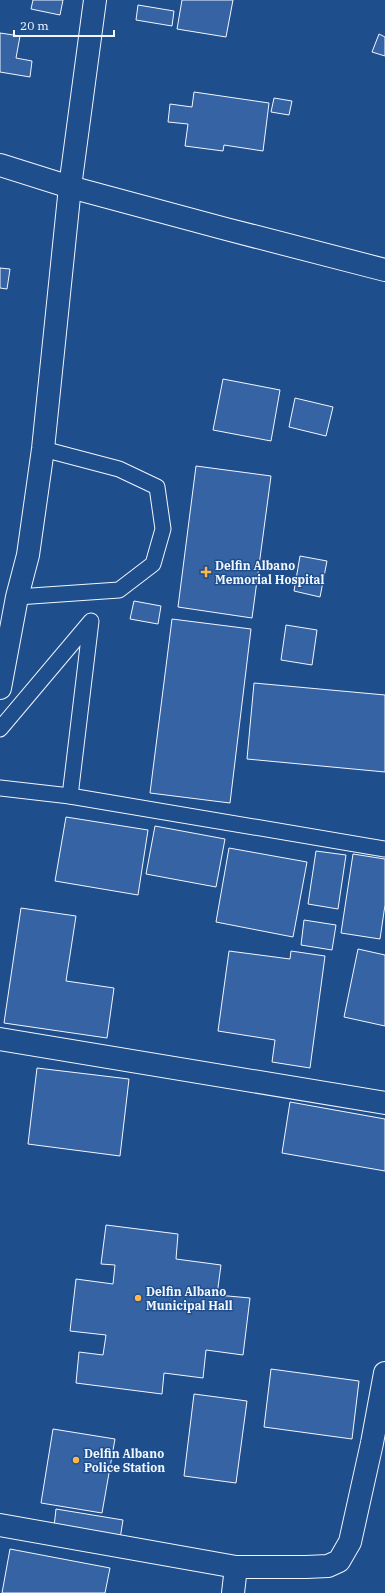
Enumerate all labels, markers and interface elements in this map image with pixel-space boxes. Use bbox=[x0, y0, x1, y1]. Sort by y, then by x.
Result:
scale bar bbox=[14, 12, 114, 38]
text: 20 m bbox=[20, 18, 49, 33]
place label: Delfin Albano Memorial Hospital bbox=[215, 558, 324, 587]
marker: Delfin Albano Memorial Hospital bbox=[200, 566, 212, 578]
place label: Delfin Albano Municipal Hall bbox=[146, 1284, 233, 1313]
marker: Delfin Albano Municipal Hall bbox=[133, 1293, 143, 1303]
place label: Delfin Albano Police Station bbox=[84, 1446, 165, 1475]
marker: Delfin Albano Police Station bbox=[71, 1455, 81, 1465]

